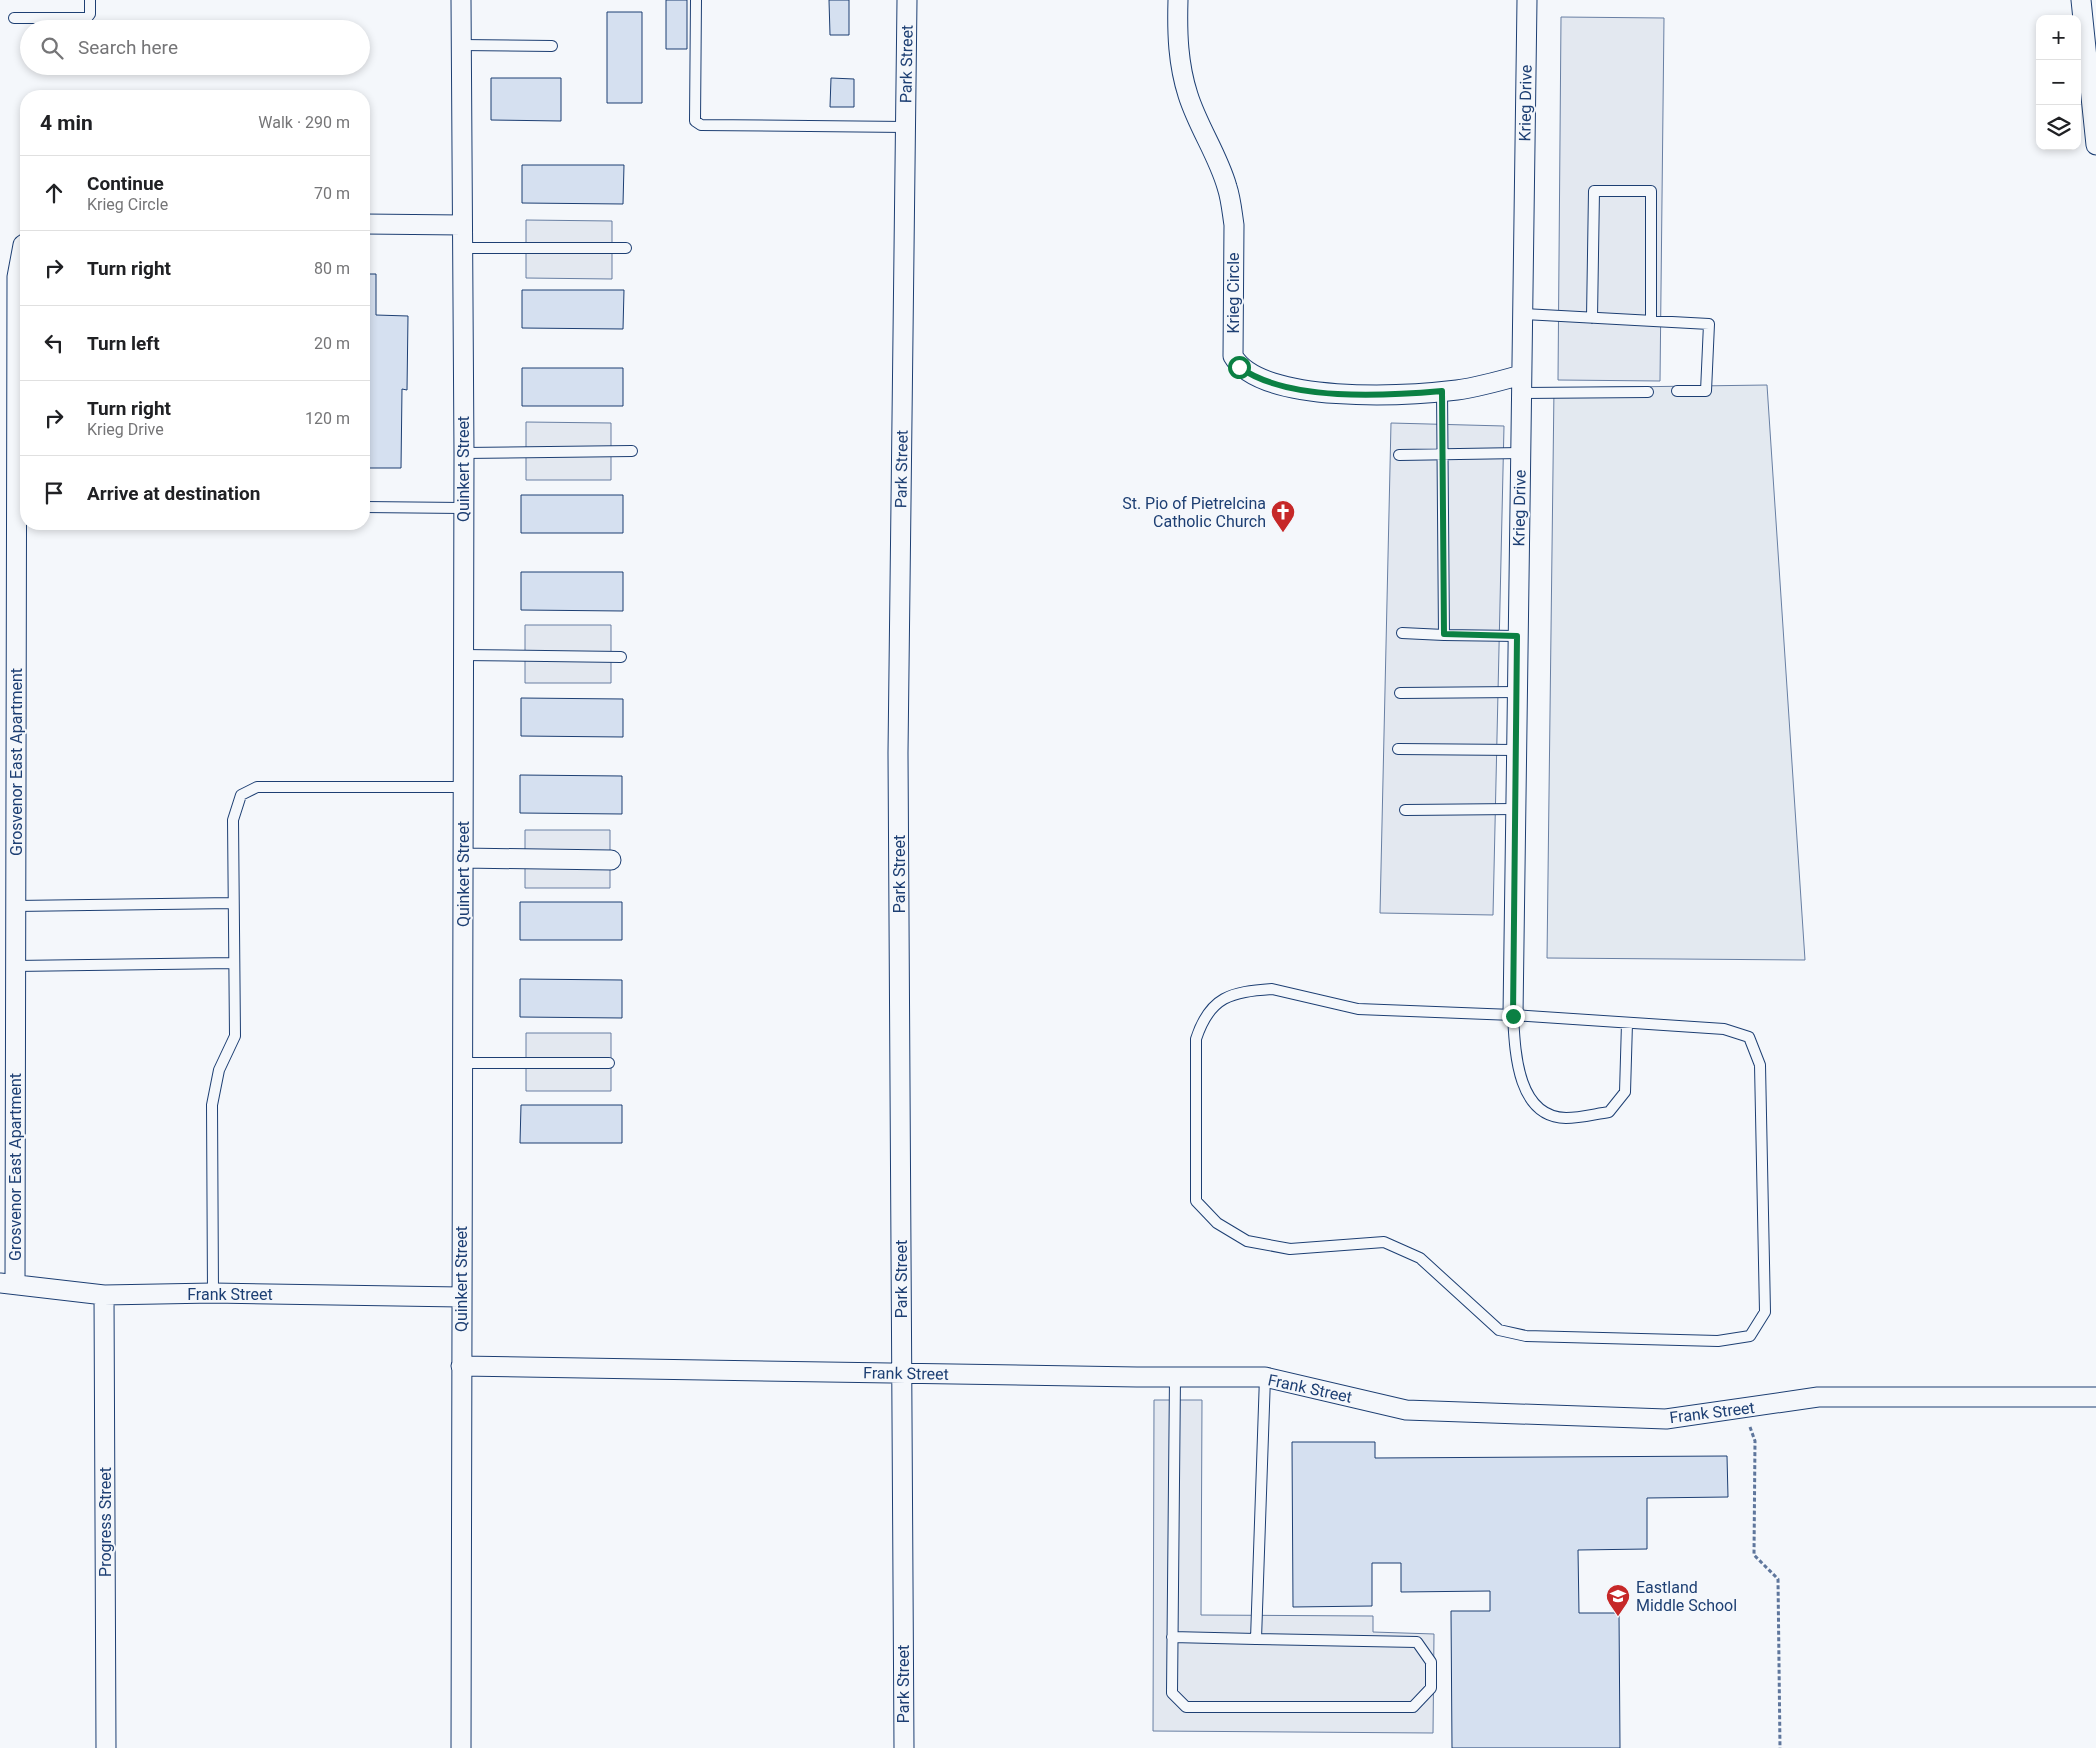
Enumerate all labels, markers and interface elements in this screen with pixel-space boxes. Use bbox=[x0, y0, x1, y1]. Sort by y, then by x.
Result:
map controls bbox=[2036, 15, 2081, 150]
button: + bbox=[2036, 15, 2081, 60]
search box bbox=[20, 20, 370, 75]
street label: Park Street bbox=[896, 25, 917, 103]
icon: search bbox=[38, 34, 66, 62]
text: Search here bbox=[78, 36, 178, 59]
button: − bbox=[2036, 60, 2081, 105]
street label: Krieg Drive bbox=[1515, 64, 1536, 142]
button: layers bbox=[2036, 105, 2081, 150]
text: 4 min bbox=[40, 111, 93, 135]
text: Walk · 290 m bbox=[258, 113, 350, 132]
text: Continue bbox=[87, 172, 164, 195]
icon: ahead bbox=[40, 179, 68, 207]
text: 70 m bbox=[314, 184, 350, 203]
text: Krieg Circle bbox=[87, 195, 168, 214]
street label: Krieg Circle bbox=[1224, 252, 1243, 334]
icon: right bbox=[40, 254, 68, 282]
text: Turn right bbox=[87, 257, 171, 280]
text: 80 m bbox=[314, 259, 350, 278]
icon: left bbox=[40, 329, 68, 357]
text: Turn left bbox=[87, 332, 160, 355]
text: 20 m bbox=[314, 334, 350, 353]
route start bbox=[1228, 356, 1251, 379]
text: Turn right bbox=[87, 397, 171, 420]
icon: right bbox=[40, 404, 68, 432]
text: 120 m bbox=[305, 409, 350, 428]
street label: Quinkert Street bbox=[454, 416, 473, 522]
text: Krieg Drive bbox=[87, 420, 164, 439]
street label: Park Street bbox=[891, 430, 912, 508]
street label: Krieg Drive bbox=[1509, 469, 1530, 547]
icon: arrive bbox=[40, 479, 68, 507]
text: Arrive at destination bbox=[87, 482, 260, 505]
place label: St. Pio of Pietrelcina Catholic Church bbox=[1122, 494, 1266, 531]
church icon: St. Pio of Pietrelcina Catholic Church bbox=[1270, 499, 1296, 533]
street label: Grosvenor East Apartment bbox=[7, 668, 26, 856]
street label: Quinkert Street bbox=[454, 821, 473, 927]
street label: Park Street bbox=[890, 835, 909, 913]
route end bbox=[1502, 1005, 1525, 1028]
street label: Grosvenor East Apartment bbox=[6, 1073, 25, 1261]
street label: Quinkert Street bbox=[452, 1226, 471, 1332]
street label: Park Street bbox=[892, 1240, 911, 1318]
street label: Frank Street bbox=[187, 1285, 273, 1304]
street label: Frank Street bbox=[863, 1363, 949, 1384]
street label: Frank Street bbox=[1266, 1370, 1354, 1407]
street label: Frank Street bbox=[1668, 1398, 1756, 1427]
street label: Progress Street bbox=[96, 1467, 115, 1577]
place label: Eastland Middle School bbox=[1636, 1578, 1737, 1615]
school or university icon: Eastland Middle School bbox=[1605, 1583, 1631, 1617]
street label: Park Street bbox=[894, 1645, 913, 1723]

